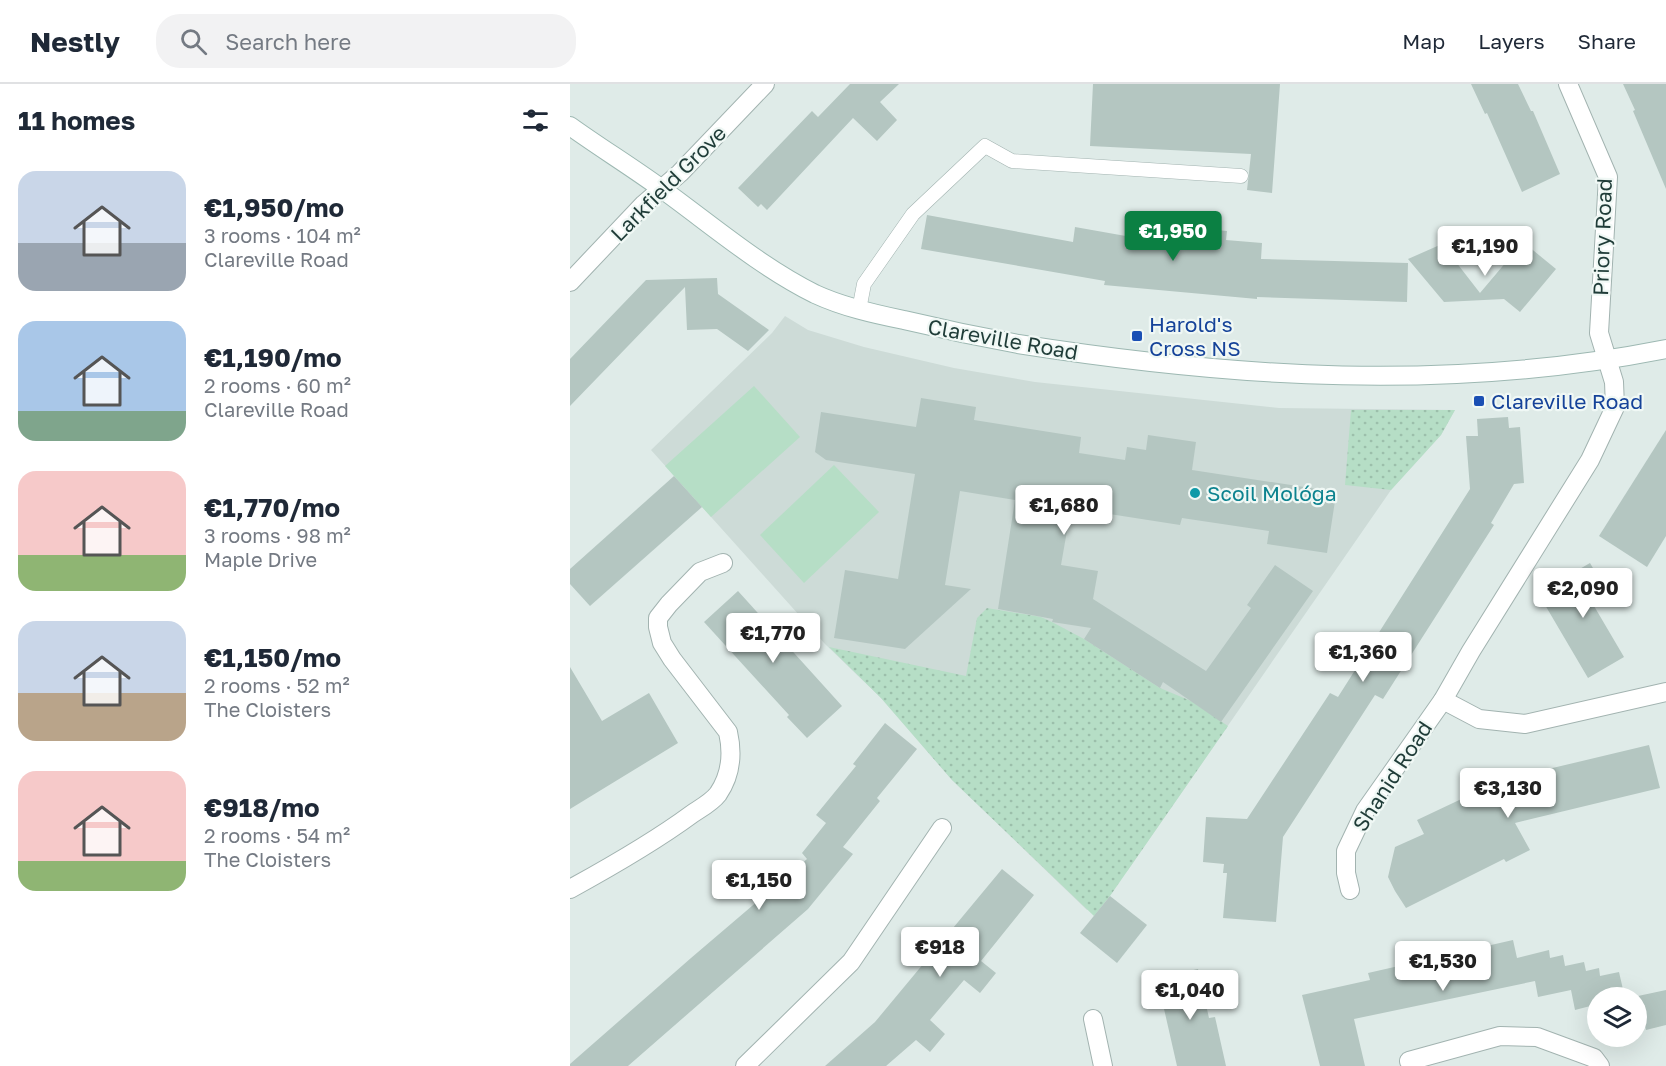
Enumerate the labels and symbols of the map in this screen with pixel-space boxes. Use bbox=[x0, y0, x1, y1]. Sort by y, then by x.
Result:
street label: Larkfield Grove bbox=[605, 120, 731, 246]
street label: Priory Road bbox=[1587, 178, 1617, 296]
pin: €1,950 bbox=[1124, 211, 1222, 262]
pin: €1,190 bbox=[1436, 226, 1534, 277]
place label: Harold's Cross NS bbox=[1149, 311, 1241, 361]
street label: Clareville Road bbox=[926, 313, 1080, 365]
marker: Harold's Cross NS bbox=[1130, 329, 1144, 343]
place label: Clareville Road bbox=[1491, 388, 1643, 414]
marker: Clareville Road bbox=[1472, 394, 1486, 408]
place label: Scoil Mológa bbox=[1207, 480, 1337, 506]
pin: €1,680 bbox=[1015, 485, 1113, 536]
marker: Scoil Mológa bbox=[1188, 486, 1202, 500]
pin: €2,090 bbox=[1534, 568, 1632, 619]
pin: €1,770 bbox=[724, 613, 822, 664]
pin: €1,360 bbox=[1314, 632, 1412, 683]
street label: Shanid Road bbox=[1347, 716, 1437, 836]
pin: €3,130 bbox=[1459, 768, 1557, 819]
pin: €1,150 bbox=[710, 860, 808, 911]
pin: €918 bbox=[904, 927, 976, 978]
pin: €1,530 bbox=[1394, 941, 1492, 992]
pin: €1,040 bbox=[1141, 970, 1239, 1021]

